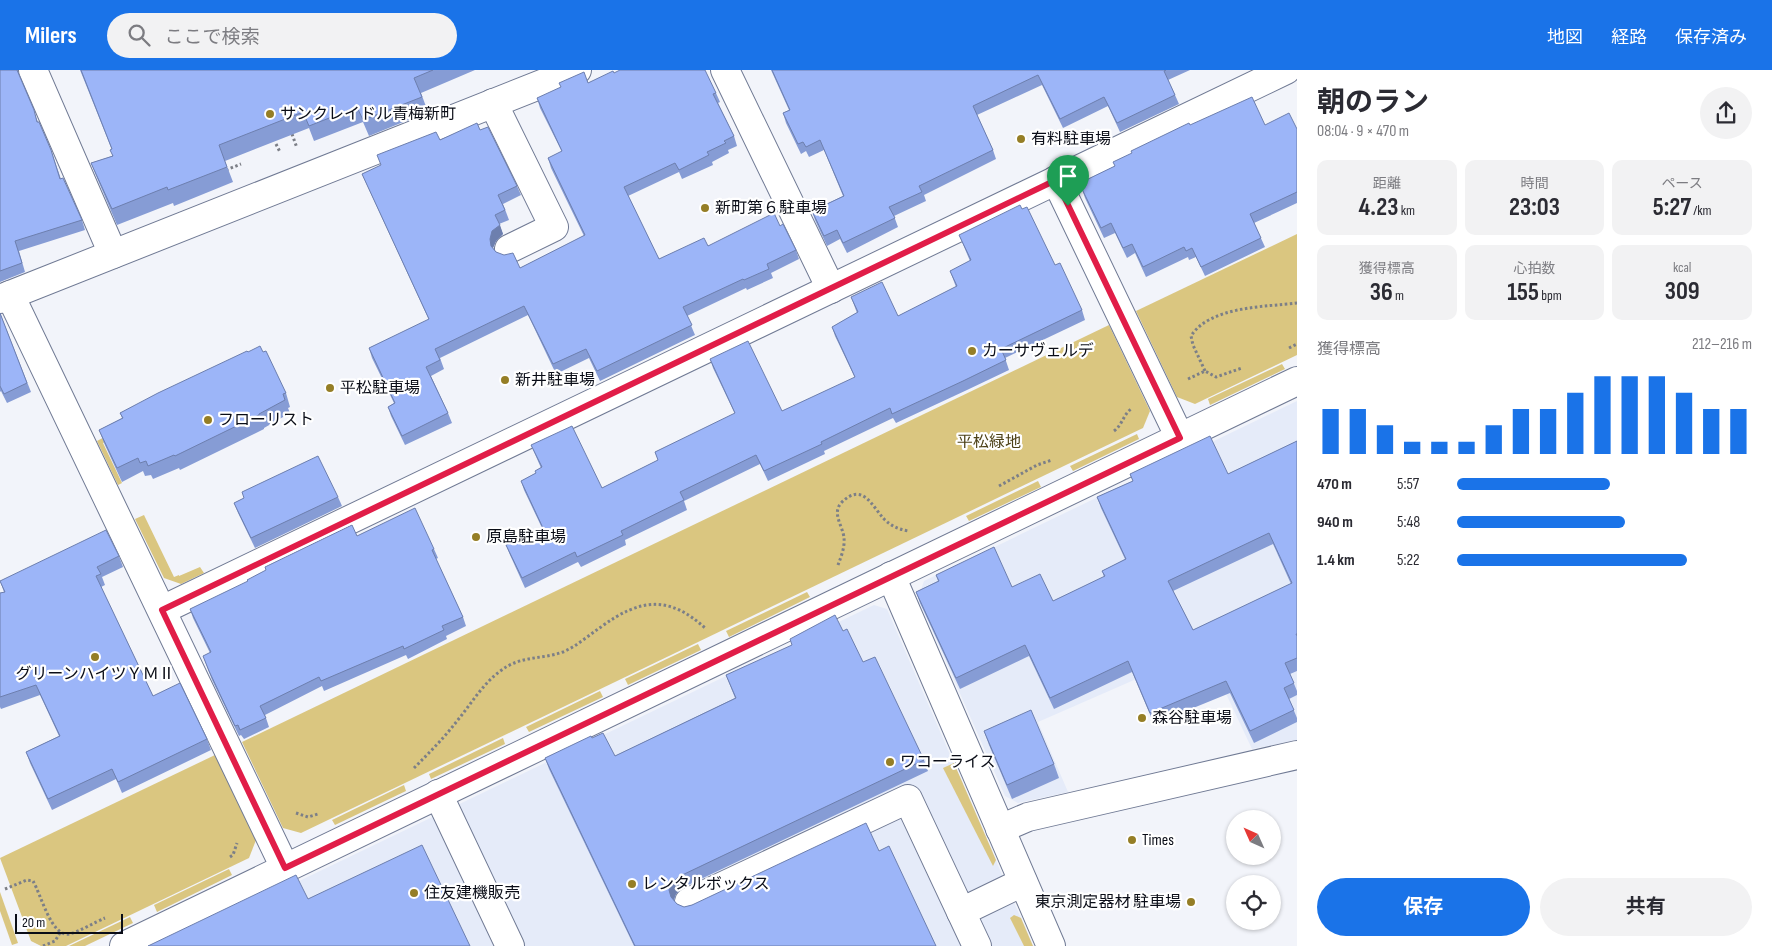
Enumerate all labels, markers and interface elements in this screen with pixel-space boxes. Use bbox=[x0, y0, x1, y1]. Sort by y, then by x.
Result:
search box bbox=[107, 13, 457, 58]
text: Milers bbox=[25, 21, 77, 50]
icon: search bbox=[125, 21, 153, 49]
text: ここで検索 bbox=[165, 26, 260, 49]
text: 地図 bbox=[1547, 27, 1583, 48]
text: 経路 bbox=[1611, 27, 1647, 48]
text: 保存済み bbox=[1675, 27, 1747, 48]
text: 朝のラン bbox=[1317, 86, 1429, 119]
button: share bbox=[1700, 87, 1752, 139]
place label: サンクレイドル青梅新町 bbox=[280, 105, 456, 124]
marker: サンクレイドル青梅新町 bbox=[264, 108, 276, 120]
text: 08:04 · 9 × 470 m bbox=[1317, 122, 1409, 141]
place label: 有料駐車場 bbox=[1031, 130, 1111, 149]
marker: 有料駐車場 bbox=[1015, 133, 1027, 145]
pin bbox=[1047, 155, 1089, 206]
icon: arrive bbox=[1054, 162, 1082, 190]
text: 距離 bbox=[1373, 175, 1401, 192]
text: 時間 bbox=[1520, 175, 1548, 192]
text: ペース bbox=[1662, 175, 1703, 192]
text: 4.23 bbox=[1359, 192, 1399, 223]
text: 23:03 bbox=[1509, 192, 1560, 223]
text: 5:27 bbox=[1653, 192, 1691, 223]
place label: 新町第６駐車場 bbox=[715, 199, 827, 218]
marker: 新町第６駐車場 bbox=[699, 202, 711, 214]
text: km bbox=[1399, 202, 1415, 219]
text: /km bbox=[1691, 202, 1712, 219]
text: kcal bbox=[1673, 259, 1691, 276]
text: 獲得標高 bbox=[1359, 260, 1415, 277]
text: 心拍数 bbox=[1513, 260, 1555, 277]
text: 309 bbox=[1665, 276, 1700, 307]
text: 36 bbox=[1370, 277, 1393, 308]
text: 155 bbox=[1507, 277, 1539, 308]
text: m bbox=[1393, 287, 1404, 304]
text: bpm bbox=[1539, 287, 1562, 304]
text: 212–216 m bbox=[1692, 335, 1752, 354]
text: 獲得標高 bbox=[1317, 340, 1381, 359]
place label: カーサヴェルデ bbox=[982, 342, 1094, 361]
marker: カーサヴェルデ bbox=[966, 345, 978, 357]
place label: 新井駐車場 bbox=[515, 371, 595, 390]
marker: 新井駐車場 bbox=[499, 374, 511, 386]
place label: 平松駐車場 bbox=[340, 379, 420, 398]
marker: 平松駐車場 bbox=[324, 382, 336, 394]
place label: フローリスト bbox=[218, 411, 314, 430]
marker: フローリスト bbox=[202, 414, 214, 426]
park label: 平松緑地 bbox=[957, 433, 1021, 452]
text: 470 m bbox=[1317, 475, 1352, 494]
text: 5:57 bbox=[1397, 475, 1419, 494]
text: 940 m bbox=[1317, 513, 1353, 532]
text: 5:48 bbox=[1397, 513, 1420, 532]
place label: 原島駐車場 bbox=[486, 528, 566, 547]
marker: 原島駐車場 bbox=[470, 531, 482, 543]
text: 1.4 km bbox=[1317, 551, 1355, 570]
text: 5:22 bbox=[1397, 551, 1420, 570]
marker: グリーンハイツＹＭⅡ bbox=[89, 651, 101, 663]
place label: グリーンハイツＹＭⅡ bbox=[16, 665, 174, 684]
place label: 森谷駐車場 bbox=[1152, 709, 1232, 728]
marker: 森谷駐車場 bbox=[1136, 712, 1148, 724]
place label: ワコーライス bbox=[900, 753, 996, 772]
marker: ワコーライス bbox=[884, 756, 896, 768]
north arrow bbox=[1226, 810, 1281, 865]
map controls bbox=[1226, 810, 1281, 930]
place label: Times bbox=[1142, 831, 1174, 850]
marker: Times bbox=[1126, 834, 1138, 846]
place label: レンタルボックス bbox=[642, 875, 770, 894]
button: locate bbox=[1226, 875, 1281, 930]
marker: レンタルボックス bbox=[626, 878, 638, 890]
button: 保存 bbox=[1317, 878, 1530, 936]
button: 共有 bbox=[1540, 878, 1752, 936]
place label: 住友建機販売 bbox=[424, 884, 520, 903]
marker: 住友建機販売 bbox=[408, 887, 420, 899]
place label: 東京測定器材 駐車場 bbox=[1034, 893, 1181, 912]
marker: 東京測定器材 駐車場 bbox=[1185, 896, 1197, 908]
scale bar bbox=[15, 911, 122, 934]
text: 20 m bbox=[22, 914, 45, 931]

